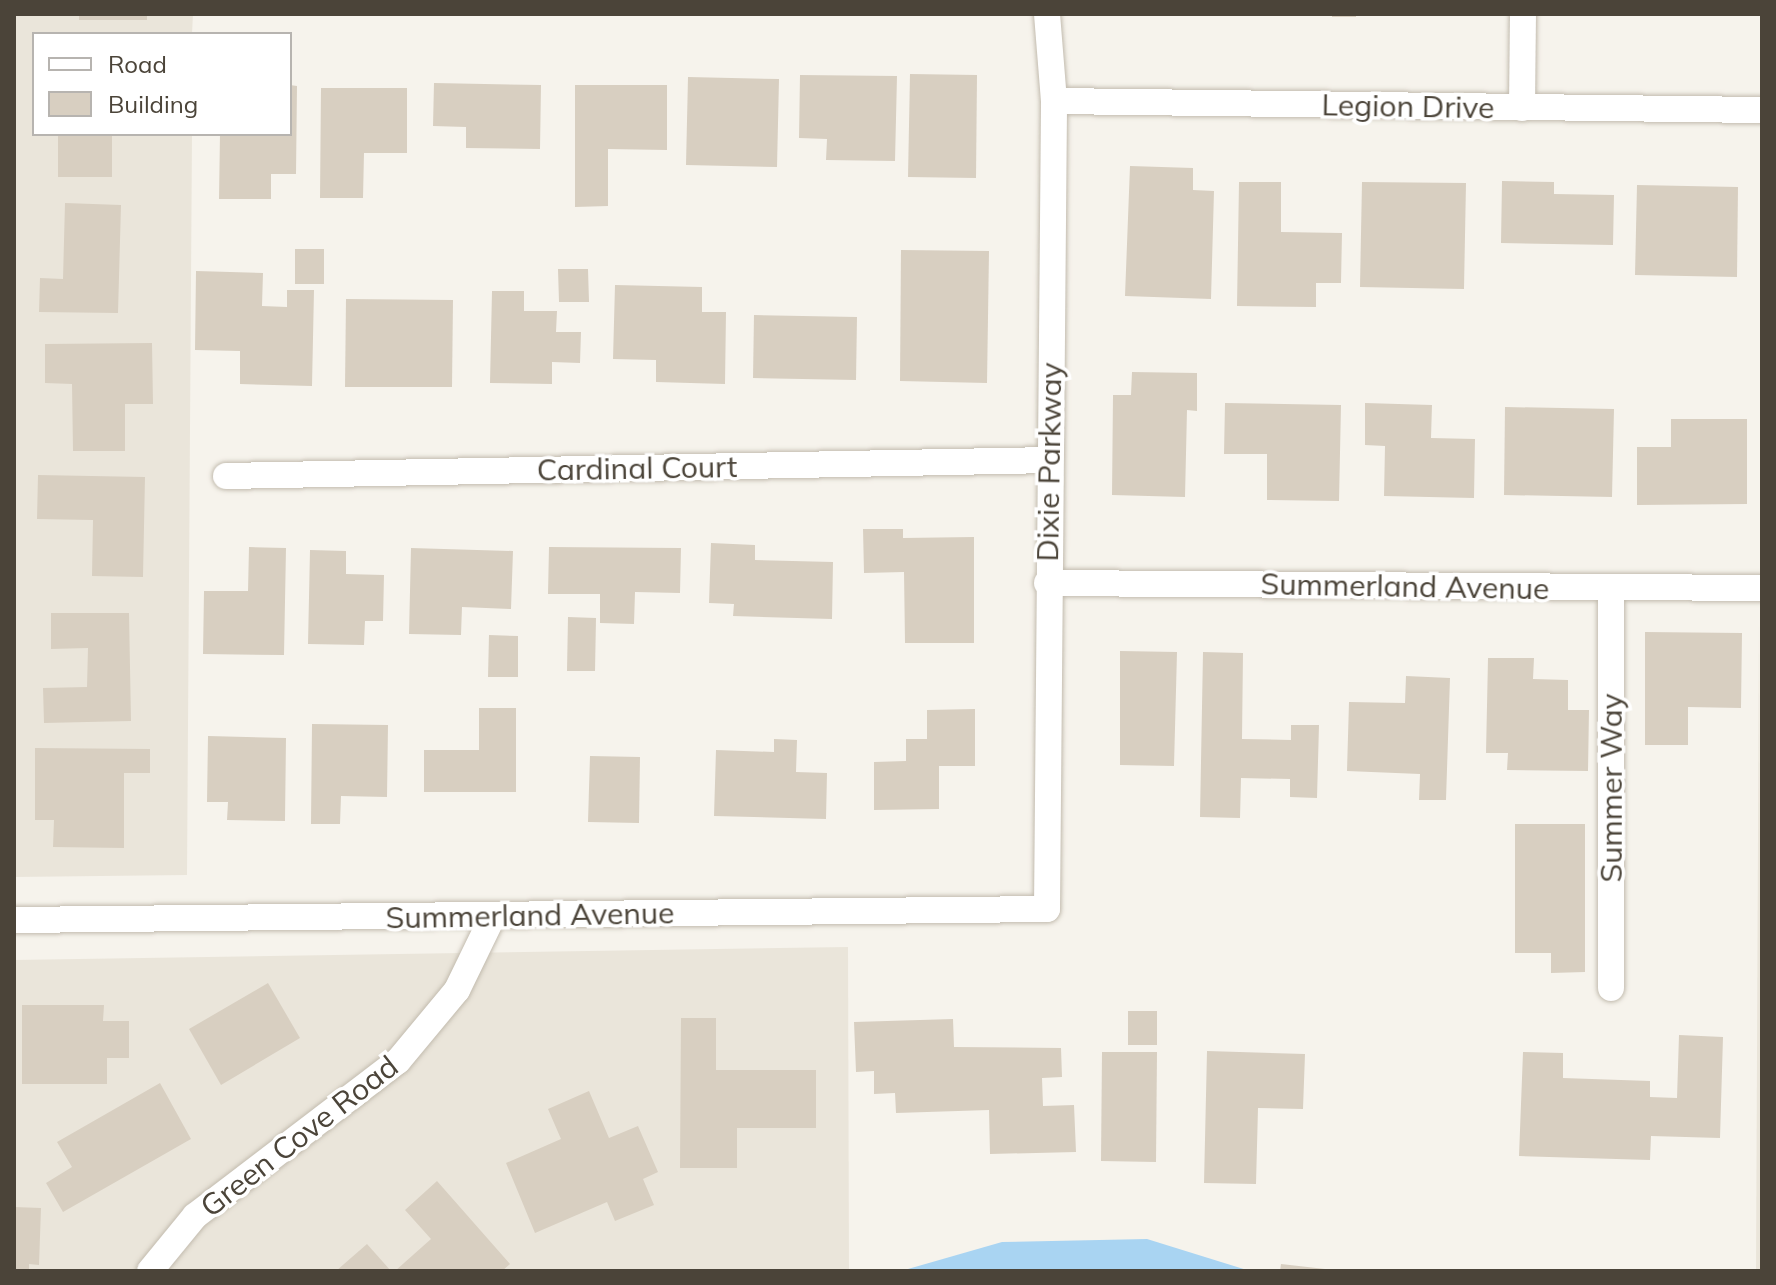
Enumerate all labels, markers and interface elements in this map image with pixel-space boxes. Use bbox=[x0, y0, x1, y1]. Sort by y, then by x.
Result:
legend bbox=[32, 32, 292, 136]
text: Road bbox=[108, 49, 167, 79]
street label: Legion Drive bbox=[1321, 86, 1495, 126]
text: Building bbox=[108, 89, 198, 119]
street label: Dixie Parkway bbox=[1029, 362, 1069, 562]
street label: Cardinal Court bbox=[536, 448, 738, 488]
street label: Summerland Avenue bbox=[1260, 565, 1550, 607]
street label: Summer Way bbox=[1593, 693, 1629, 883]
street label: Summerland Avenue bbox=[385, 894, 675, 936]
street label: Green Cove Road bbox=[193, 1048, 405, 1224]

